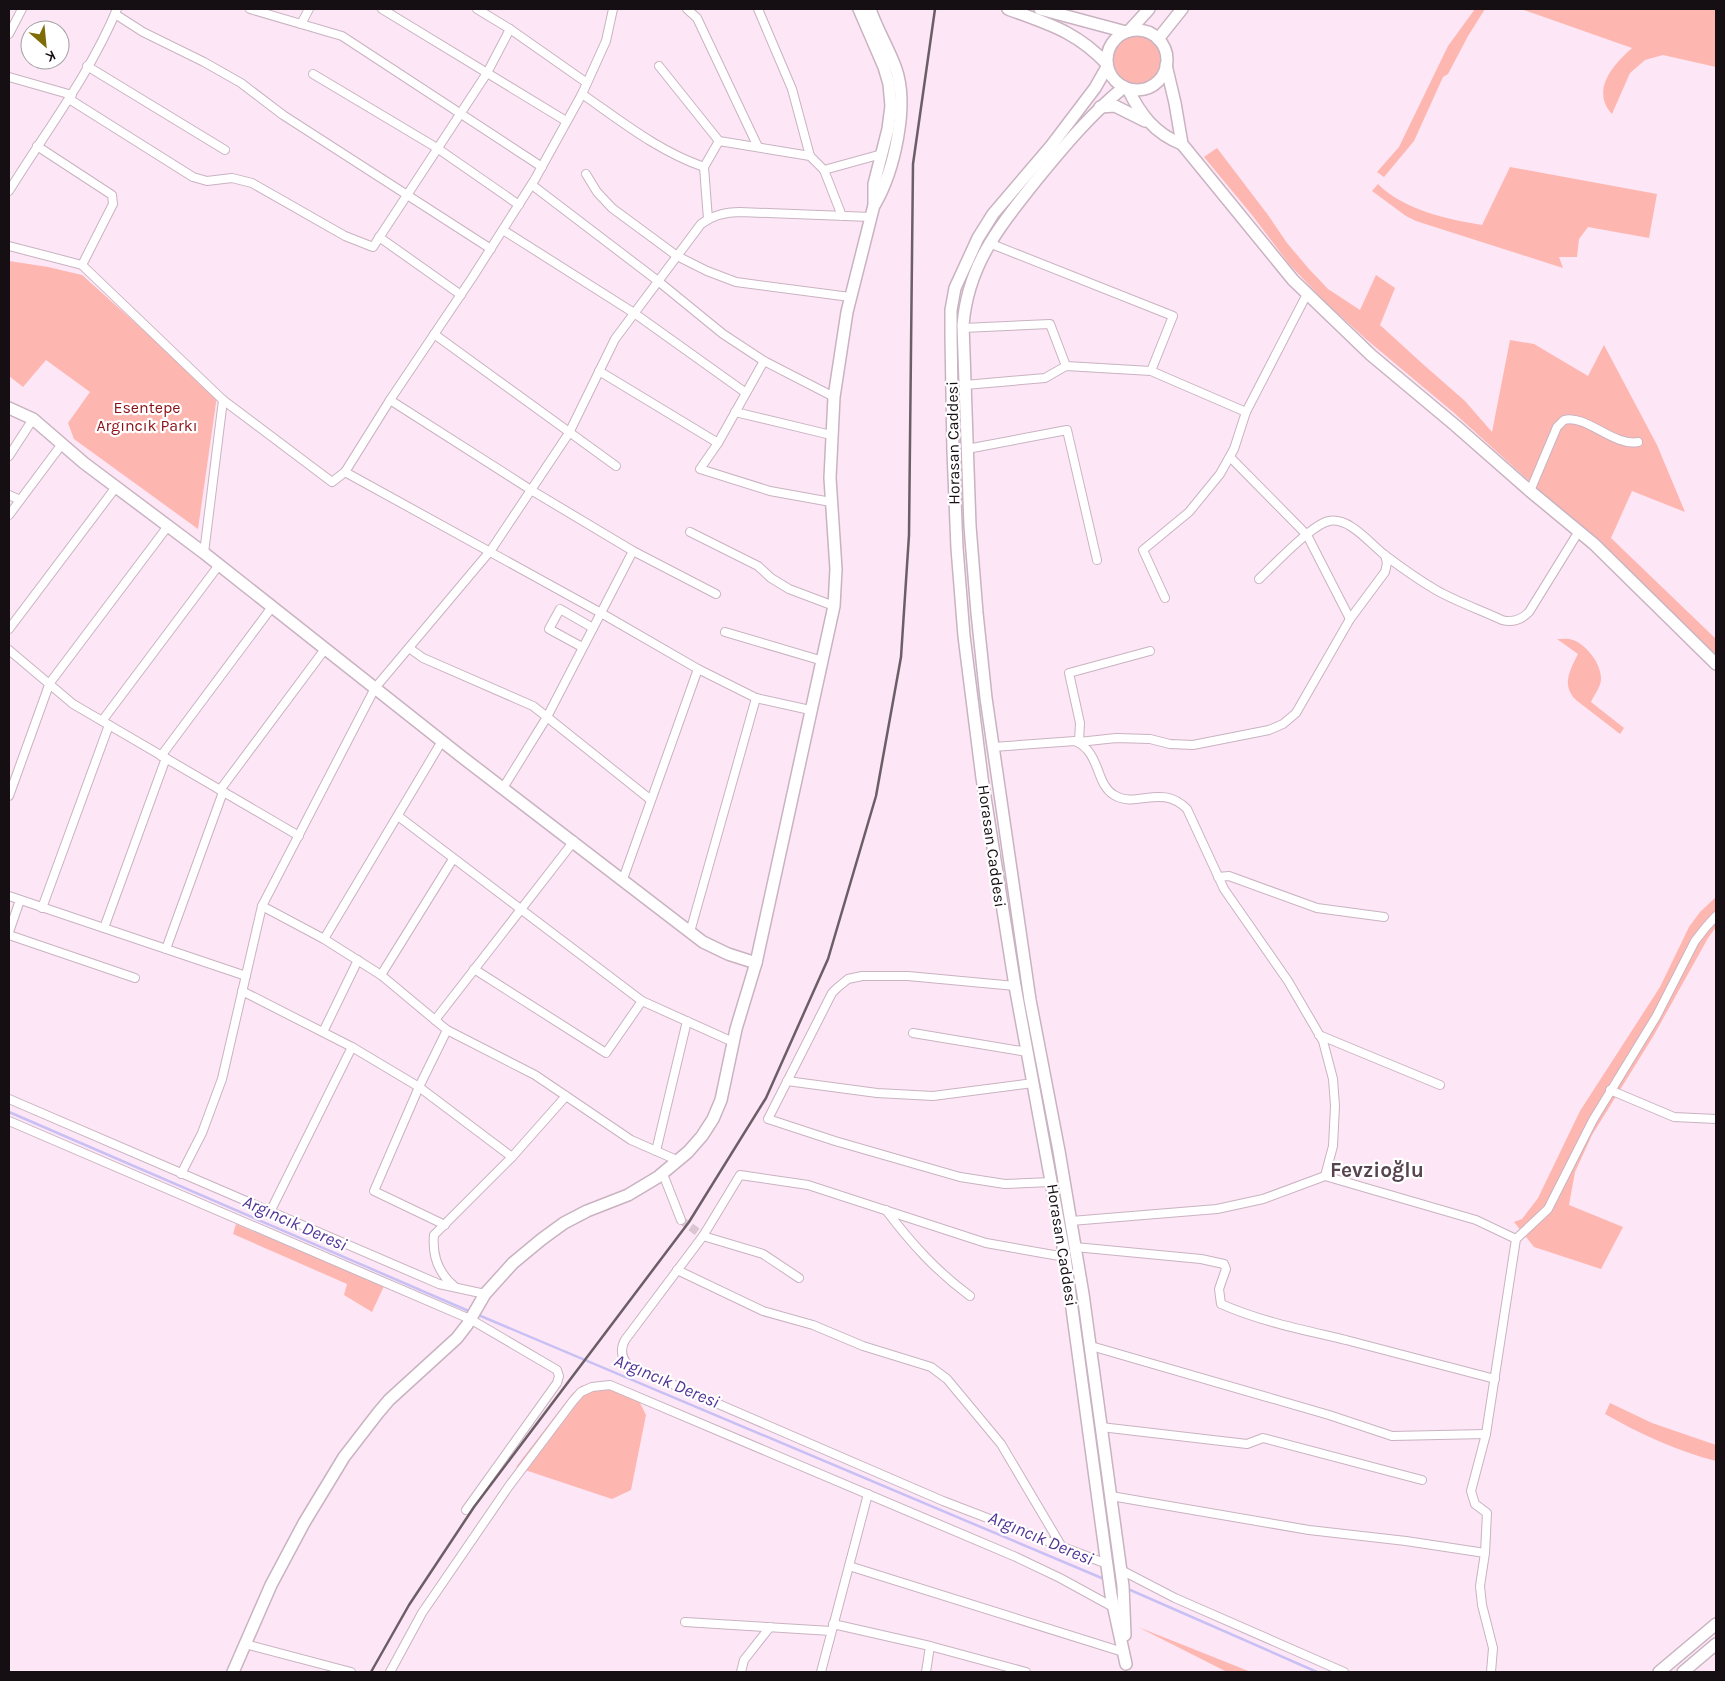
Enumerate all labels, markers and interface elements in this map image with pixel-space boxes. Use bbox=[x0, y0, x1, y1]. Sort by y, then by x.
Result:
north arrow bbox=[20, 20, 70, 70]
text: K bbox=[42, 46, 59, 66]
street label: Horasan Caddesi bbox=[942, 381, 964, 505]
park label: Esentepe Argıncık Parkı bbox=[96, 398, 198, 435]
street label: Horasan Caddesi bbox=[974, 783, 1010, 909]
district label: Fevzioğlu bbox=[1330, 1158, 1424, 1182]
street label: Horasan Caddesi bbox=[1043, 1182, 1081, 1308]
water label: Argıncık Deresi bbox=[239, 1190, 351, 1256]
water label: Argıncık Deresi bbox=[611, 1349, 723, 1413]
water label: Argıncık Deresi bbox=[985, 1506, 1097, 1570]

